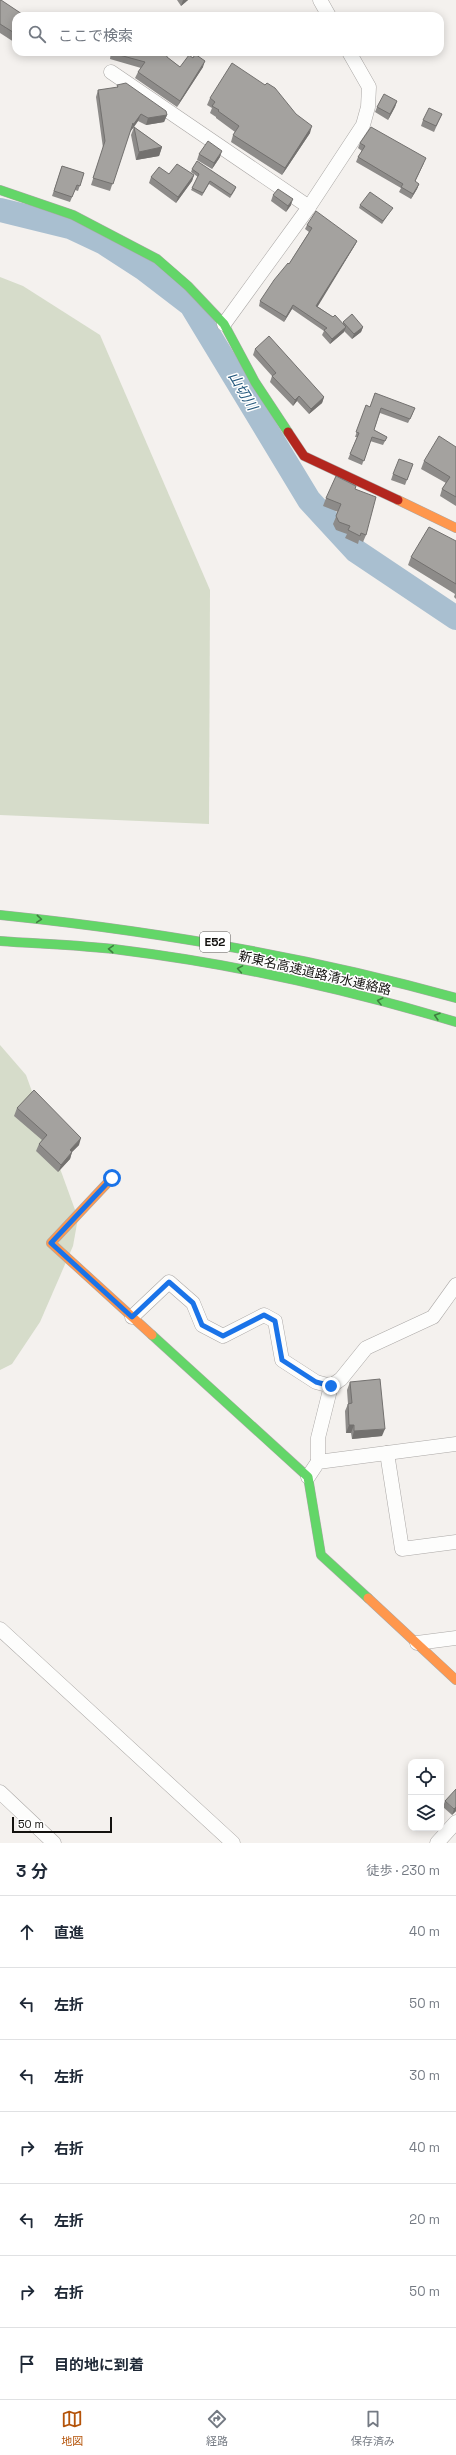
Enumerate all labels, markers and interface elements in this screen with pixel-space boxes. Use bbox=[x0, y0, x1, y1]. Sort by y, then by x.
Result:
search box bbox=[12, 12, 444, 56]
icon: search bbox=[26, 23, 48, 45]
text: ここで検索 bbox=[58, 26, 133, 45]
water label: 山切川 bbox=[224, 368, 263, 415]
one-way arrow bbox=[36, 914, 42, 923]
road number: E52 bbox=[200, 932, 230, 952]
one-way arrow bbox=[108, 945, 114, 954]
street label: 新東名高速道路清水連絡路 bbox=[237, 947, 393, 999]
one-way arrow bbox=[237, 965, 243, 973]
one-way arrow bbox=[377, 997, 383, 1005]
one-way arrow bbox=[434, 1012, 441, 1021]
route start bbox=[103, 1169, 121, 1187]
route end bbox=[322, 1377, 340, 1395]
map controls bbox=[408, 1759, 444, 1831]
button: locate bbox=[408, 1759, 444, 1795]
button: layers bbox=[408, 1795, 444, 1831]
scale bar bbox=[12, 1815, 112, 1834]
text: 50 m bbox=[18, 1817, 44, 1831]
text: 3 分 bbox=[16, 1860, 48, 1882]
text: 徒歩 · 230 m bbox=[366, 1862, 440, 1879]
icon: ahead bbox=[16, 1921, 38, 1943]
text: 直進 bbox=[54, 1923, 84, 1942]
text: 40 m bbox=[409, 1923, 440, 1940]
icon: left bbox=[16, 1993, 38, 2015]
text: 左折 bbox=[54, 1995, 84, 2014]
text: 50 m bbox=[409, 1995, 440, 2012]
icon: left bbox=[16, 2065, 38, 2087]
text: 左折 bbox=[54, 2067, 84, 2086]
text: 30 m bbox=[409, 2067, 440, 2084]
icon: right bbox=[16, 2137, 38, 2159]
text: 右折 bbox=[54, 2139, 84, 2158]
text: 40 m bbox=[409, 2139, 440, 2156]
icon: left bbox=[16, 2209, 38, 2231]
text: 左折 bbox=[54, 2211, 84, 2230]
text: 20 m bbox=[409, 2211, 440, 2228]
icon: right bbox=[16, 2281, 38, 2303]
text: 右折 bbox=[54, 2283, 84, 2302]
text: 50 m bbox=[409, 2283, 440, 2300]
icon: arrive bbox=[16, 2353, 38, 2375]
text: 目的地に到着 bbox=[54, 2355, 144, 2374]
tab: 地図 bbox=[61, 2408, 83, 2448]
tab: 経路 bbox=[206, 2408, 228, 2448]
tab: 保存済み bbox=[351, 2408, 395, 2448]

